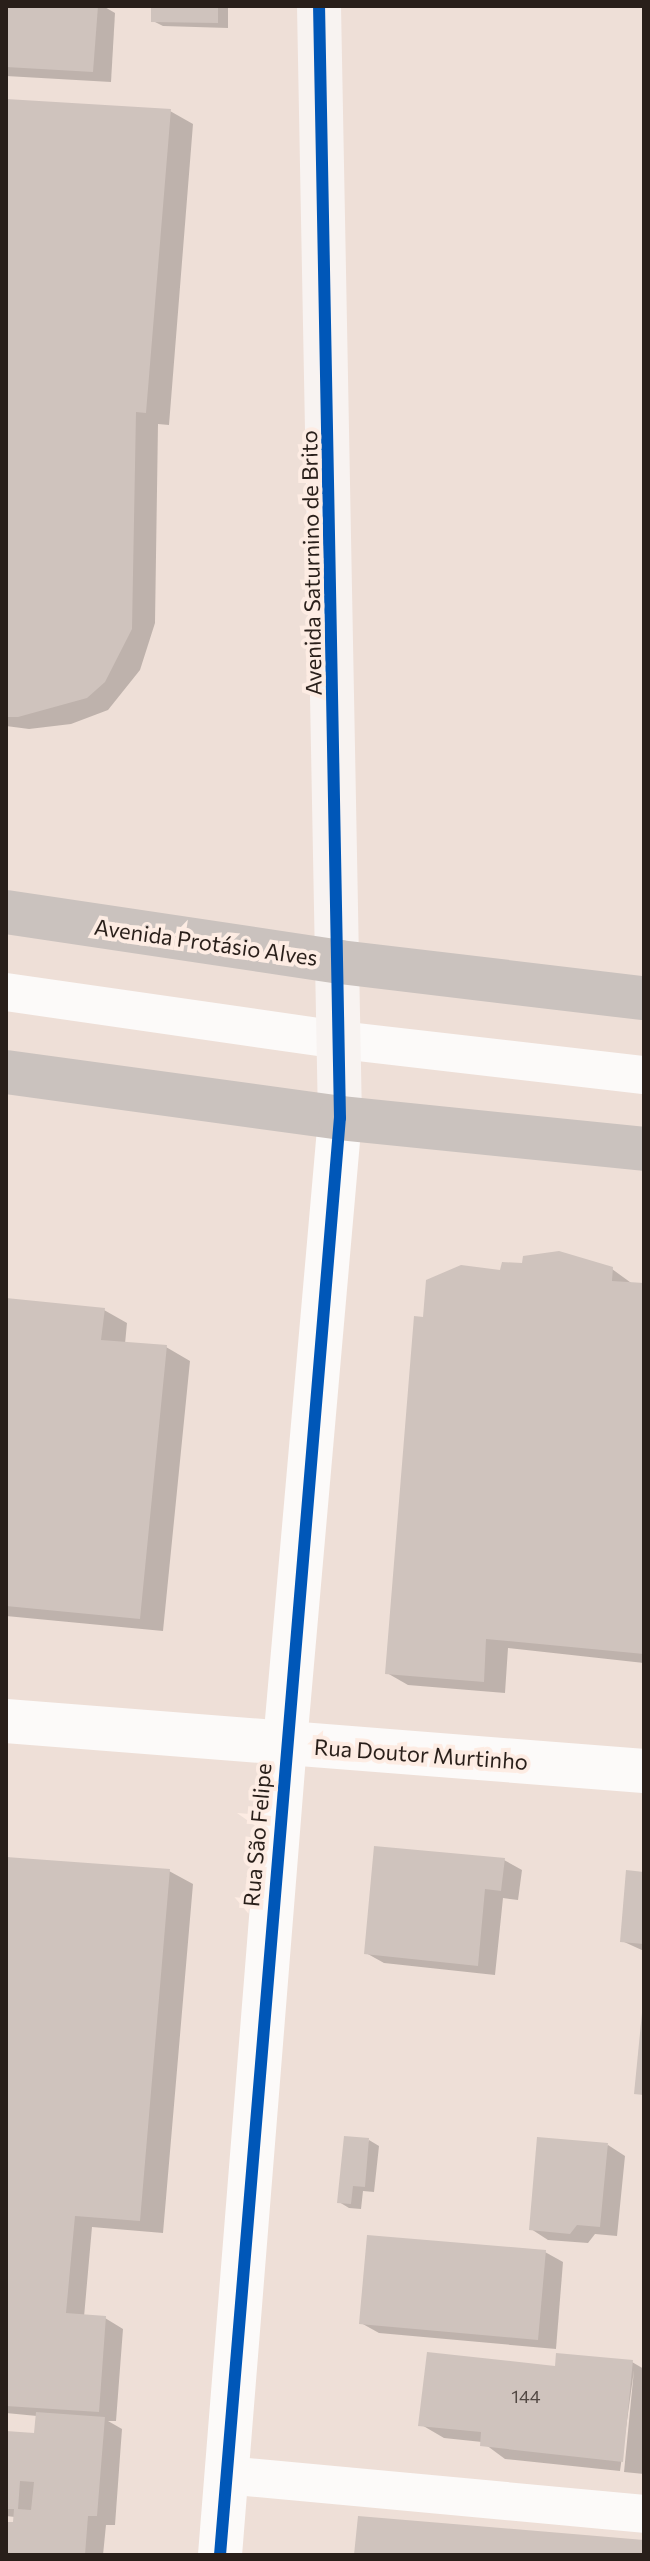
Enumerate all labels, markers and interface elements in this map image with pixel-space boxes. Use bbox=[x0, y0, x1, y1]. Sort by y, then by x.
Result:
street label: Avenida Saturnino de Brito bbox=[295, 430, 327, 696]
street label: Avenida Protásio Alves bbox=[93, 913, 319, 971]
street label: Rua Doutor Murtinho bbox=[313, 1733, 529, 1775]
street label: Rua São Felipe bbox=[238, 1762, 276, 1908]
house number: 144 bbox=[511, 2385, 541, 2407]

